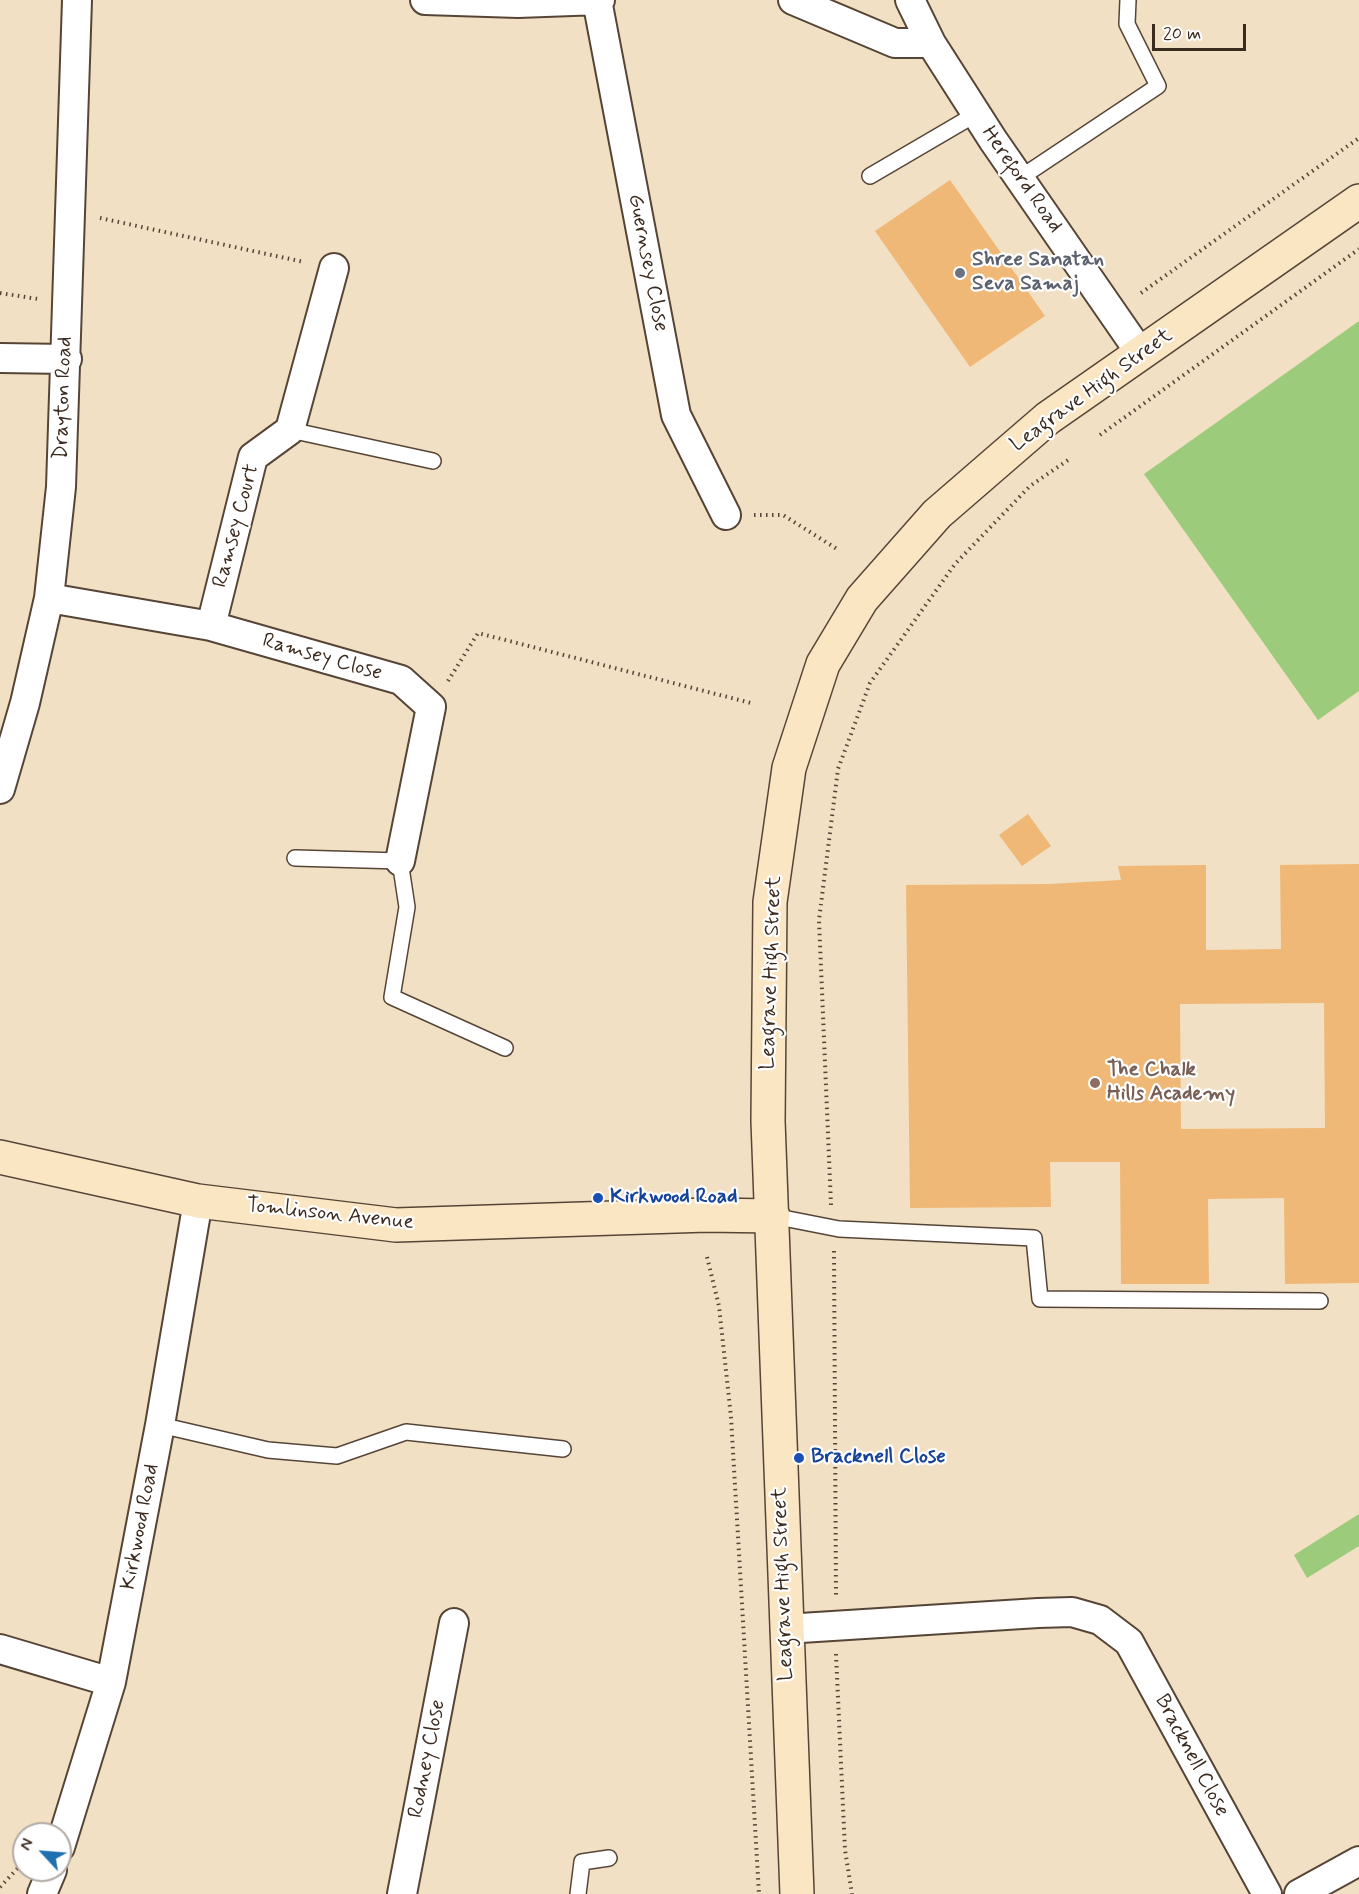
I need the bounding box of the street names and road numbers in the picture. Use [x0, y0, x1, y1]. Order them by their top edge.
street label: Hereford Road [975, 122, 1067, 238]
street label: Guernsey Close [621, 192, 673, 334]
street label: Leagrave High Street [1006, 324, 1178, 458]
street label: Drayton Road [49, 336, 79, 460]
street label: Ramsey Court [208, 461, 266, 591]
street label: Ramsey Close [259, 629, 385, 687]
street label: Leagrave High Street [756, 876, 788, 1070]
street label: Tomlinson Avenue [245, 1194, 415, 1236]
street label: Kirkwood Road [116, 1462, 166, 1592]
street label: Leagrave High Street [768, 1487, 800, 1681]
street label: Bracknell Close [1148, 1691, 1234, 1821]
street label: Rodney Close [404, 1698, 452, 1820]

